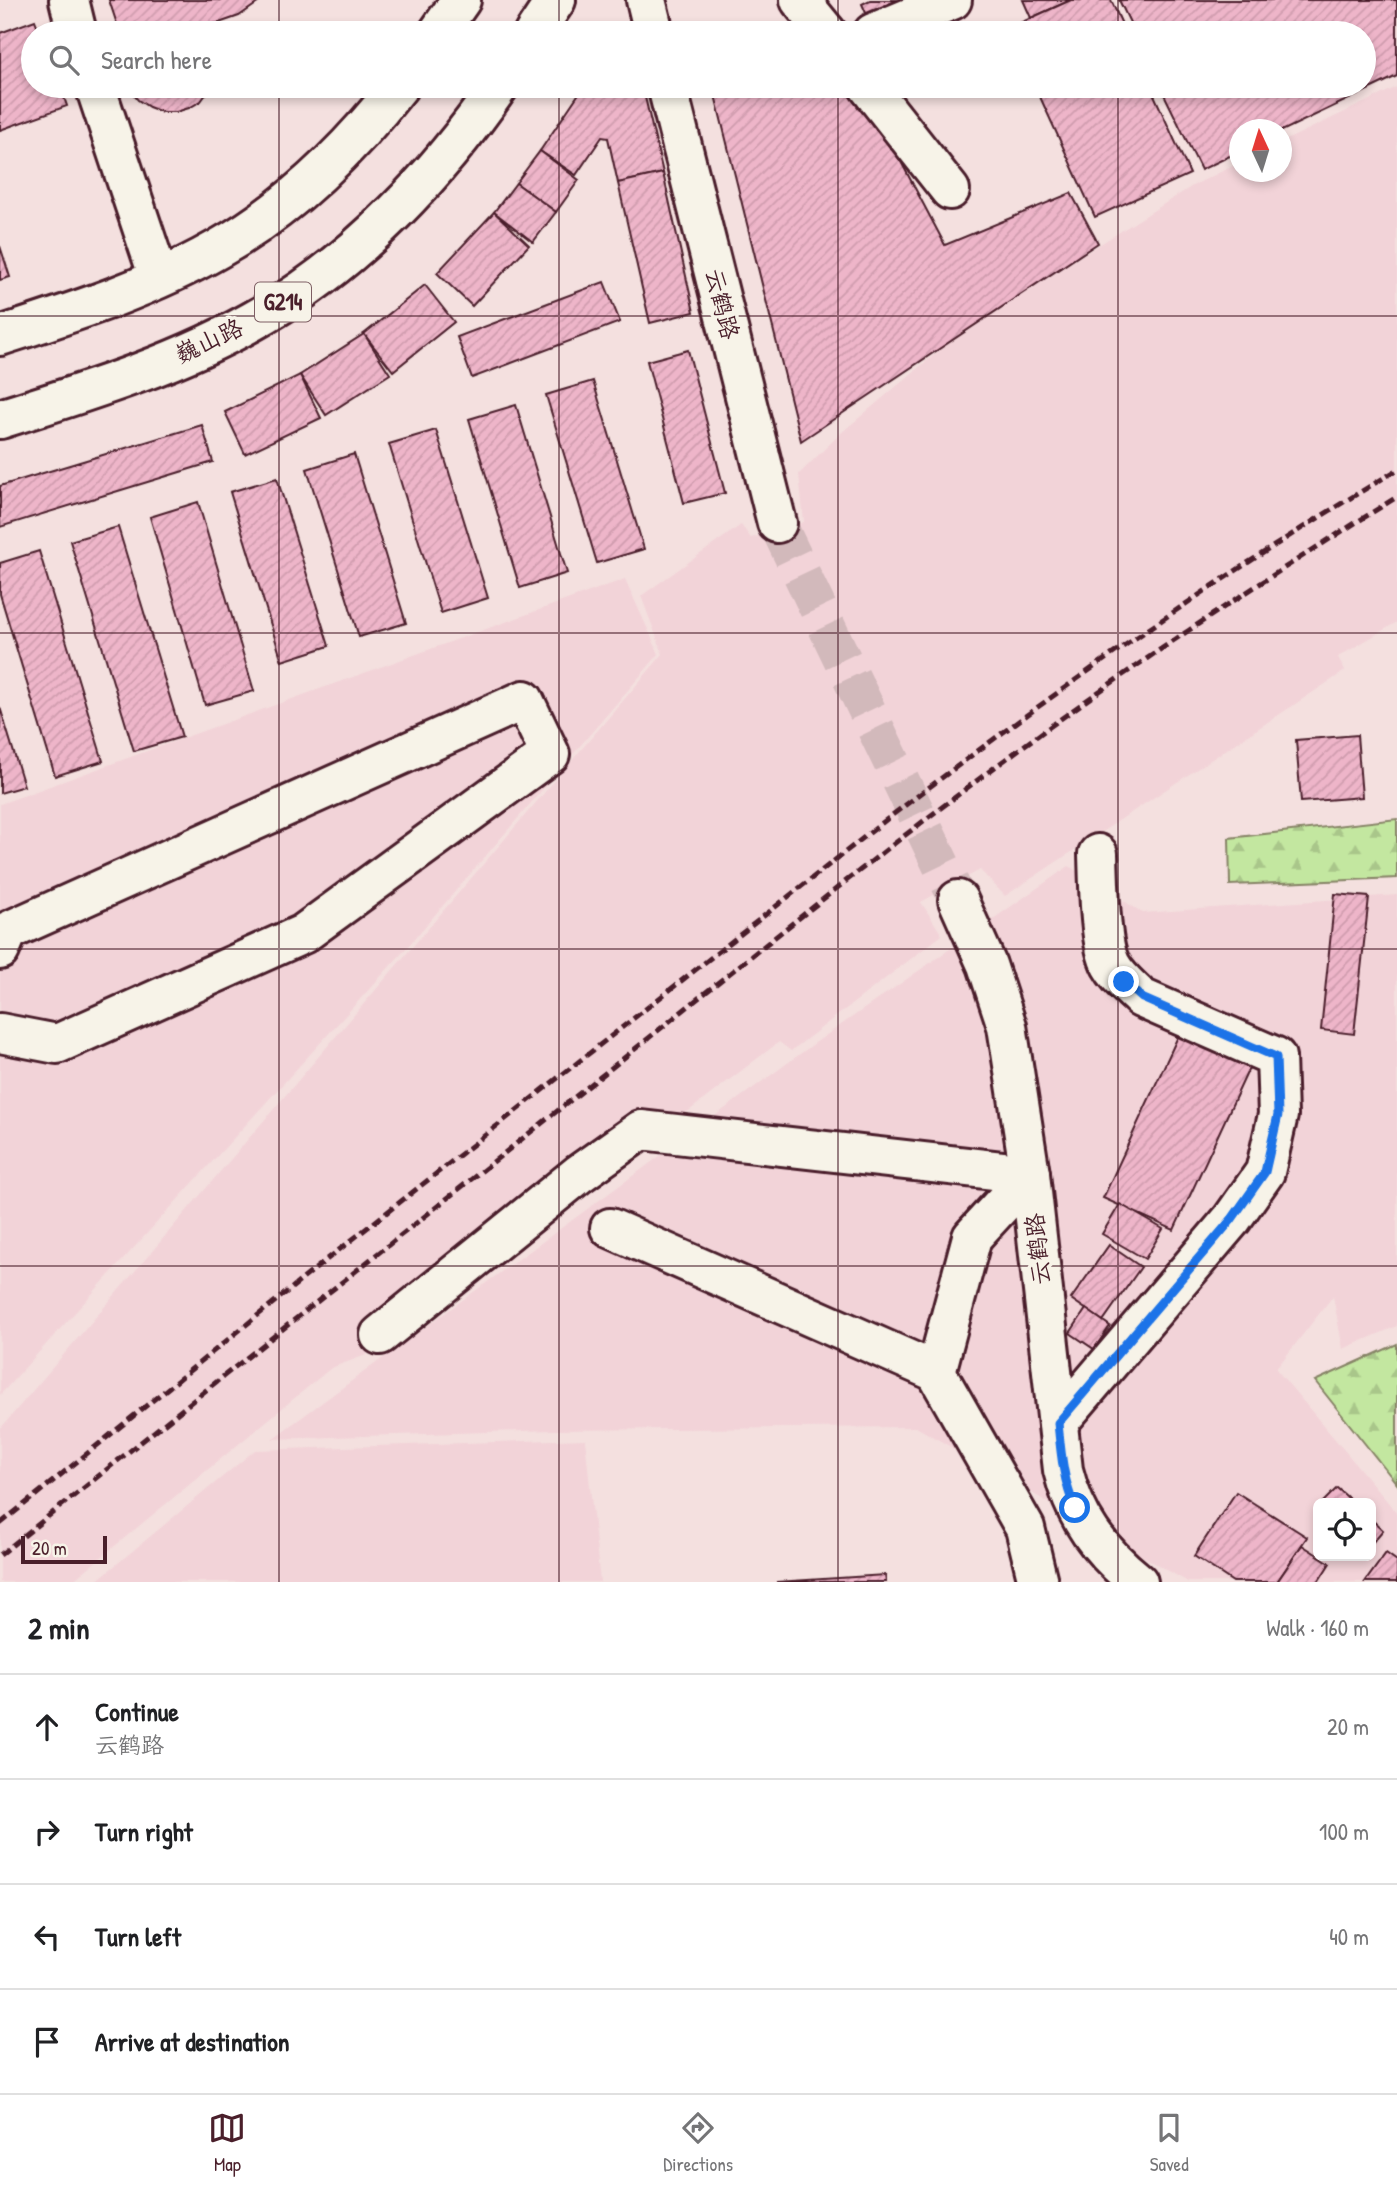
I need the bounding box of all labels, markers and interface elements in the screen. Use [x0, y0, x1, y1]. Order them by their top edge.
search box [21, 21, 1376, 98]
icon: search [45, 41, 83, 79]
text: Search here [101, 42, 212, 77]
north arrow [1229, 119, 1292, 182]
street label: 云鹤路 [699, 265, 747, 343]
road number: G214 [255, 282, 311, 322]
street label: 巍山路 [169, 310, 248, 370]
route end [1108, 966, 1139, 997]
street label: 云鹤路 [1017, 1212, 1057, 1287]
route start [1059, 1492, 1090, 1523]
map controls [1313, 1498, 1376, 1561]
button: locate [1313, 1498, 1376, 1561]
scale bar [21, 1533, 107, 1565]
text: 20 m [32, 1535, 67, 1561]
text: 2 min [28, 1608, 90, 1648]
text: Walk · 160 m [1266, 1612, 1369, 1643]
text: Continue [95, 1694, 179, 1729]
icon: ahead [28, 1708, 66, 1746]
text: 20 m [1327, 1711, 1369, 1742]
text: 云鹤路 [95, 1729, 164, 1760]
icon: right [28, 1813, 66, 1851]
text: Turn right [95, 1814, 193, 1849]
text: 100 m [1319, 1816, 1369, 1847]
icon: left [28, 1918, 66, 1956]
text: Turn left [95, 1919, 181, 1954]
text: 40 m [1329, 1921, 1369, 1952]
icon: arrive [28, 2023, 66, 2061]
text: Arrive at destination [95, 2024, 290, 2059]
tab: Map [208, 2109, 246, 2177]
tab: Directions [663, 2109, 733, 2177]
tab: Saved [1150, 2109, 1189, 2177]

